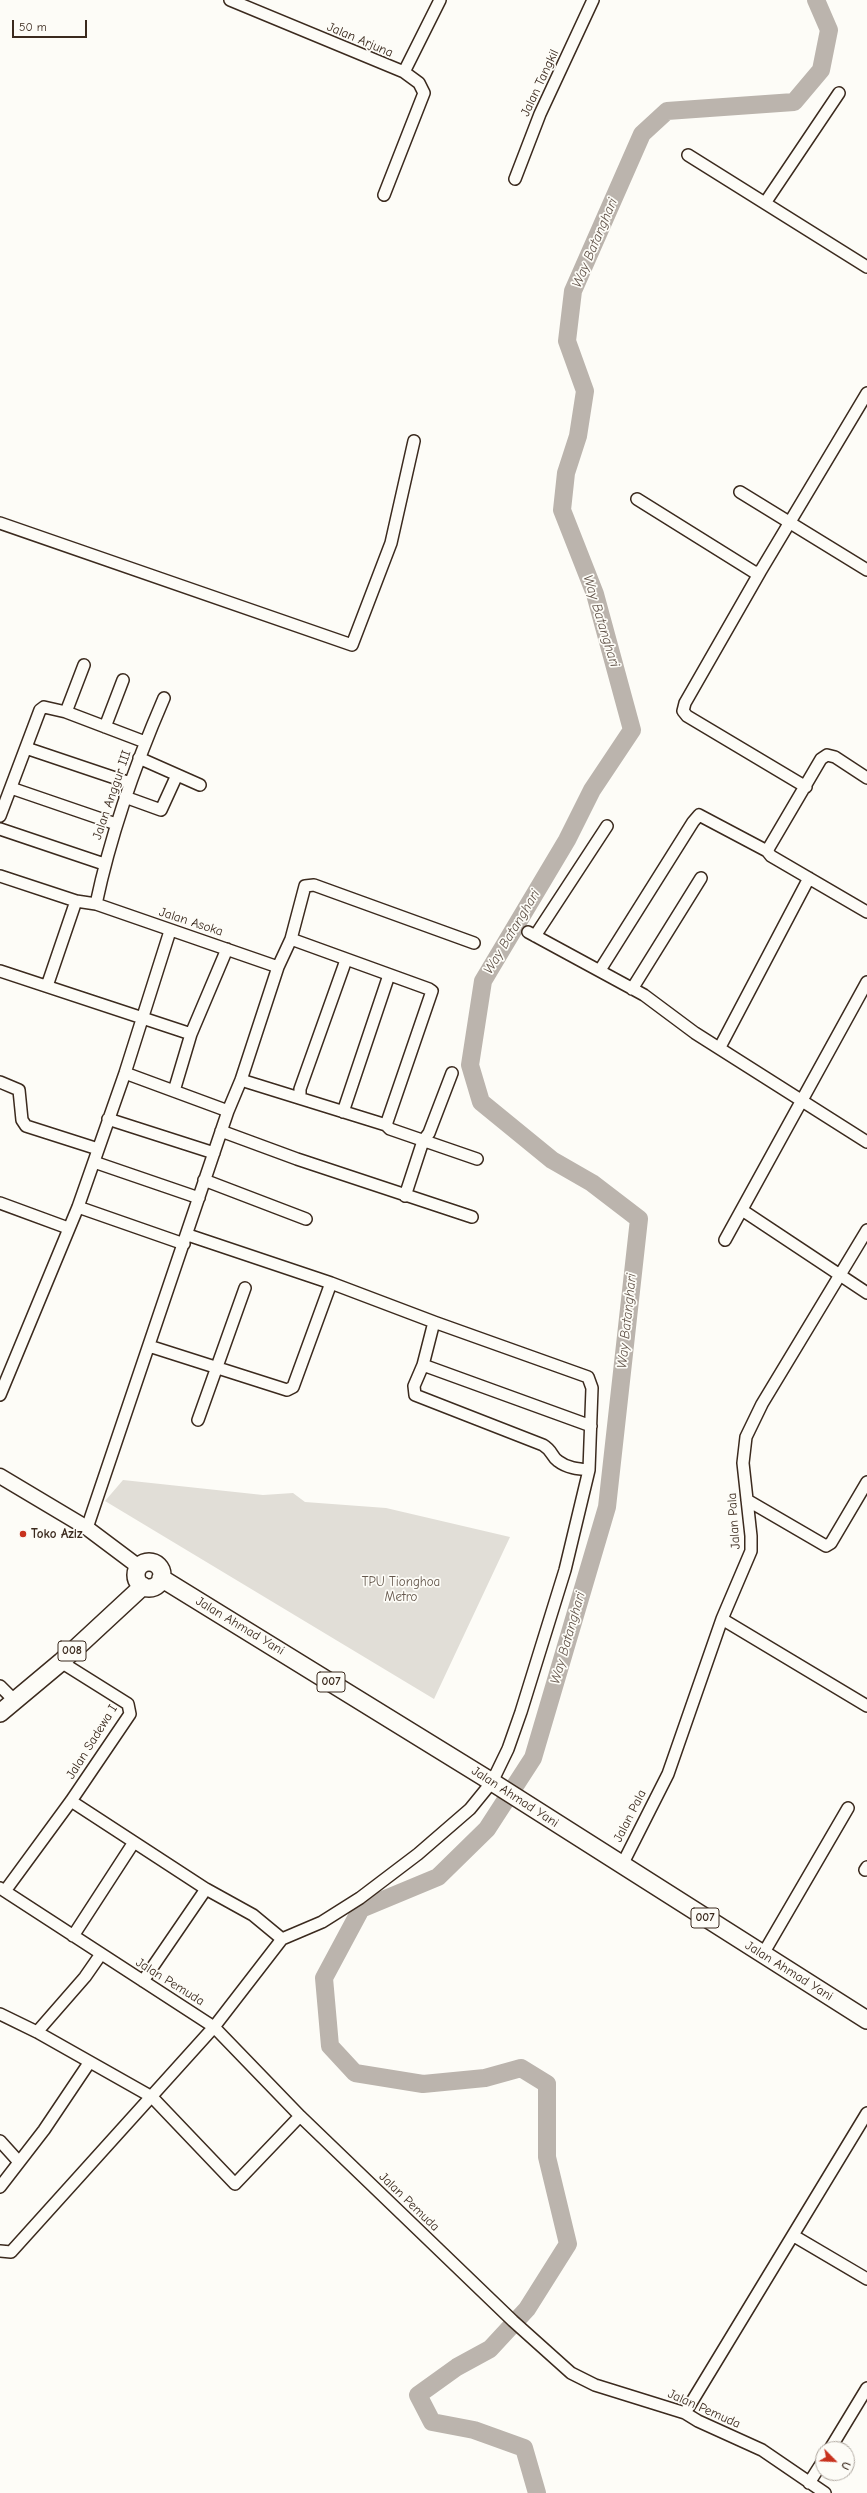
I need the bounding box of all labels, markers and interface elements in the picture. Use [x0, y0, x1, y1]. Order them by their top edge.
scale bar [14, 12, 89, 38]
street label: Jalan Arjuna [325, 19, 395, 61]
text: 50 m [19, 20, 47, 34]
street label: Jalan Tangkil [518, 47, 562, 119]
water label: Way Batanghari [569, 196, 621, 290]
water label: Way Batanghari [579, 573, 623, 669]
street label: Jalan Anggur III [89, 748, 135, 842]
water label: Way Batanghari [480, 887, 544, 977]
street label: Jalan Asoka [157, 904, 225, 940]
water label: Way Batanghari [614, 1273, 640, 1369]
street label: Jalan Pala [724, 1492, 744, 1550]
place label: Toko Aziz [31, 1526, 82, 1542]
marker: Toko Aziz [18, 1529, 28, 1539]
park label: TPU Tionghoa Metro [362, 1574, 440, 1605]
water label: Way Batanghari [547, 1590, 589, 1686]
street label: Jalan Ahmad Yani [193, 1593, 287, 1659]
road number: 008 [58, 1641, 86, 1661]
road number: 007 [317, 1672, 345, 1692]
street label: Jalan Sadewa I [63, 1702, 121, 1782]
street label: Jalan Ahmad Yani [469, 1763, 561, 1831]
street label: Jalan Pala [610, 1787, 650, 1845]
road number: 007 [691, 1908, 719, 1928]
street label: Jalan Ahmad Yani [742, 1938, 836, 2004]
street label: Jalan Pemuda [133, 1955, 207, 2009]
street label: Jalan Pemuda [376, 2169, 442, 2235]
street label: Jalan Pemuda [665, 2386, 743, 2432]
north arrow [815, 2441, 855, 2481]
text: U [838, 2460, 853, 2472]

